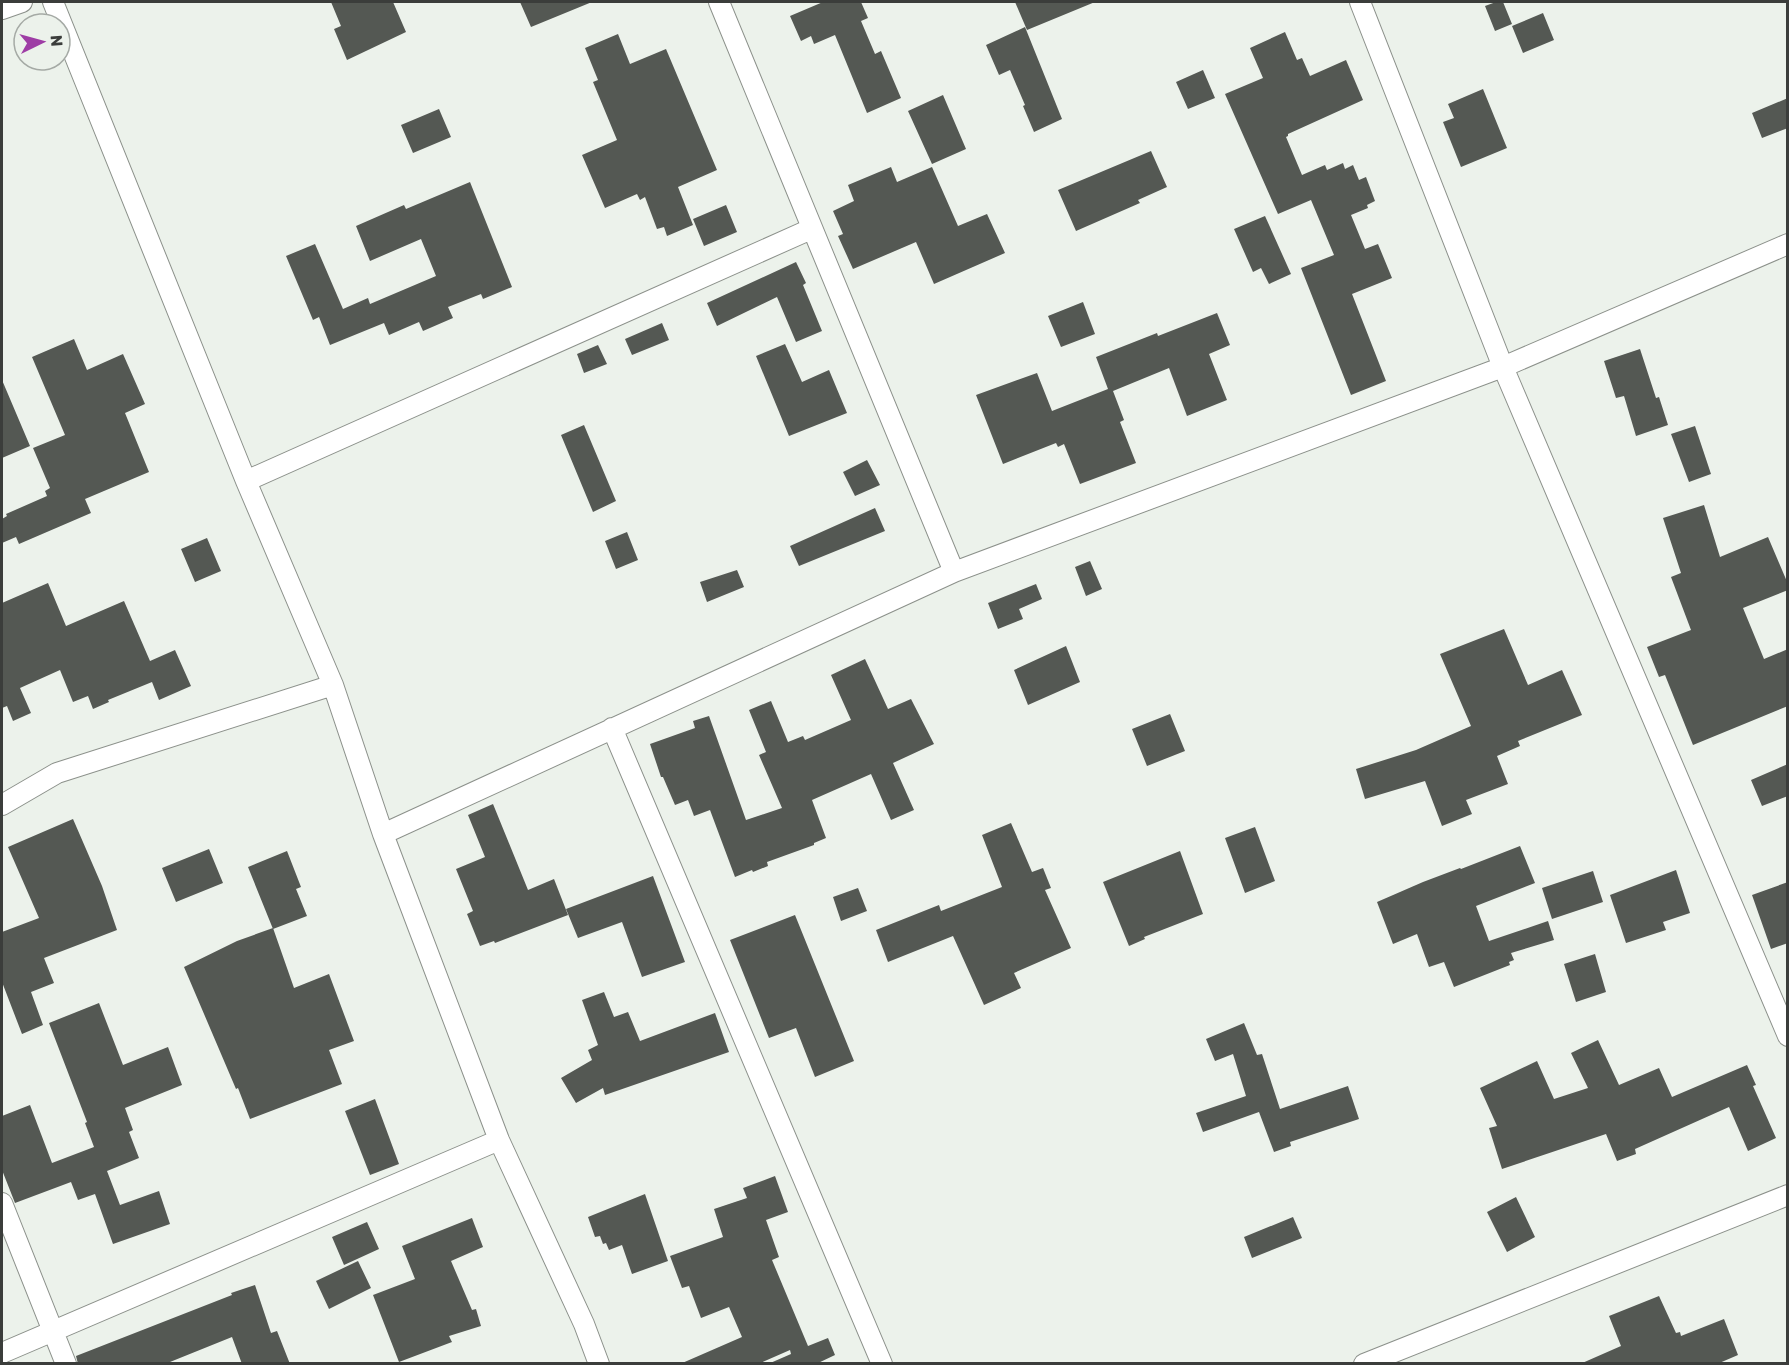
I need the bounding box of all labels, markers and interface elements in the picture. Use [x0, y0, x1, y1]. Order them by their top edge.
north arrow [12, 12, 72, 72]
text: N [46, 34, 66, 47]

